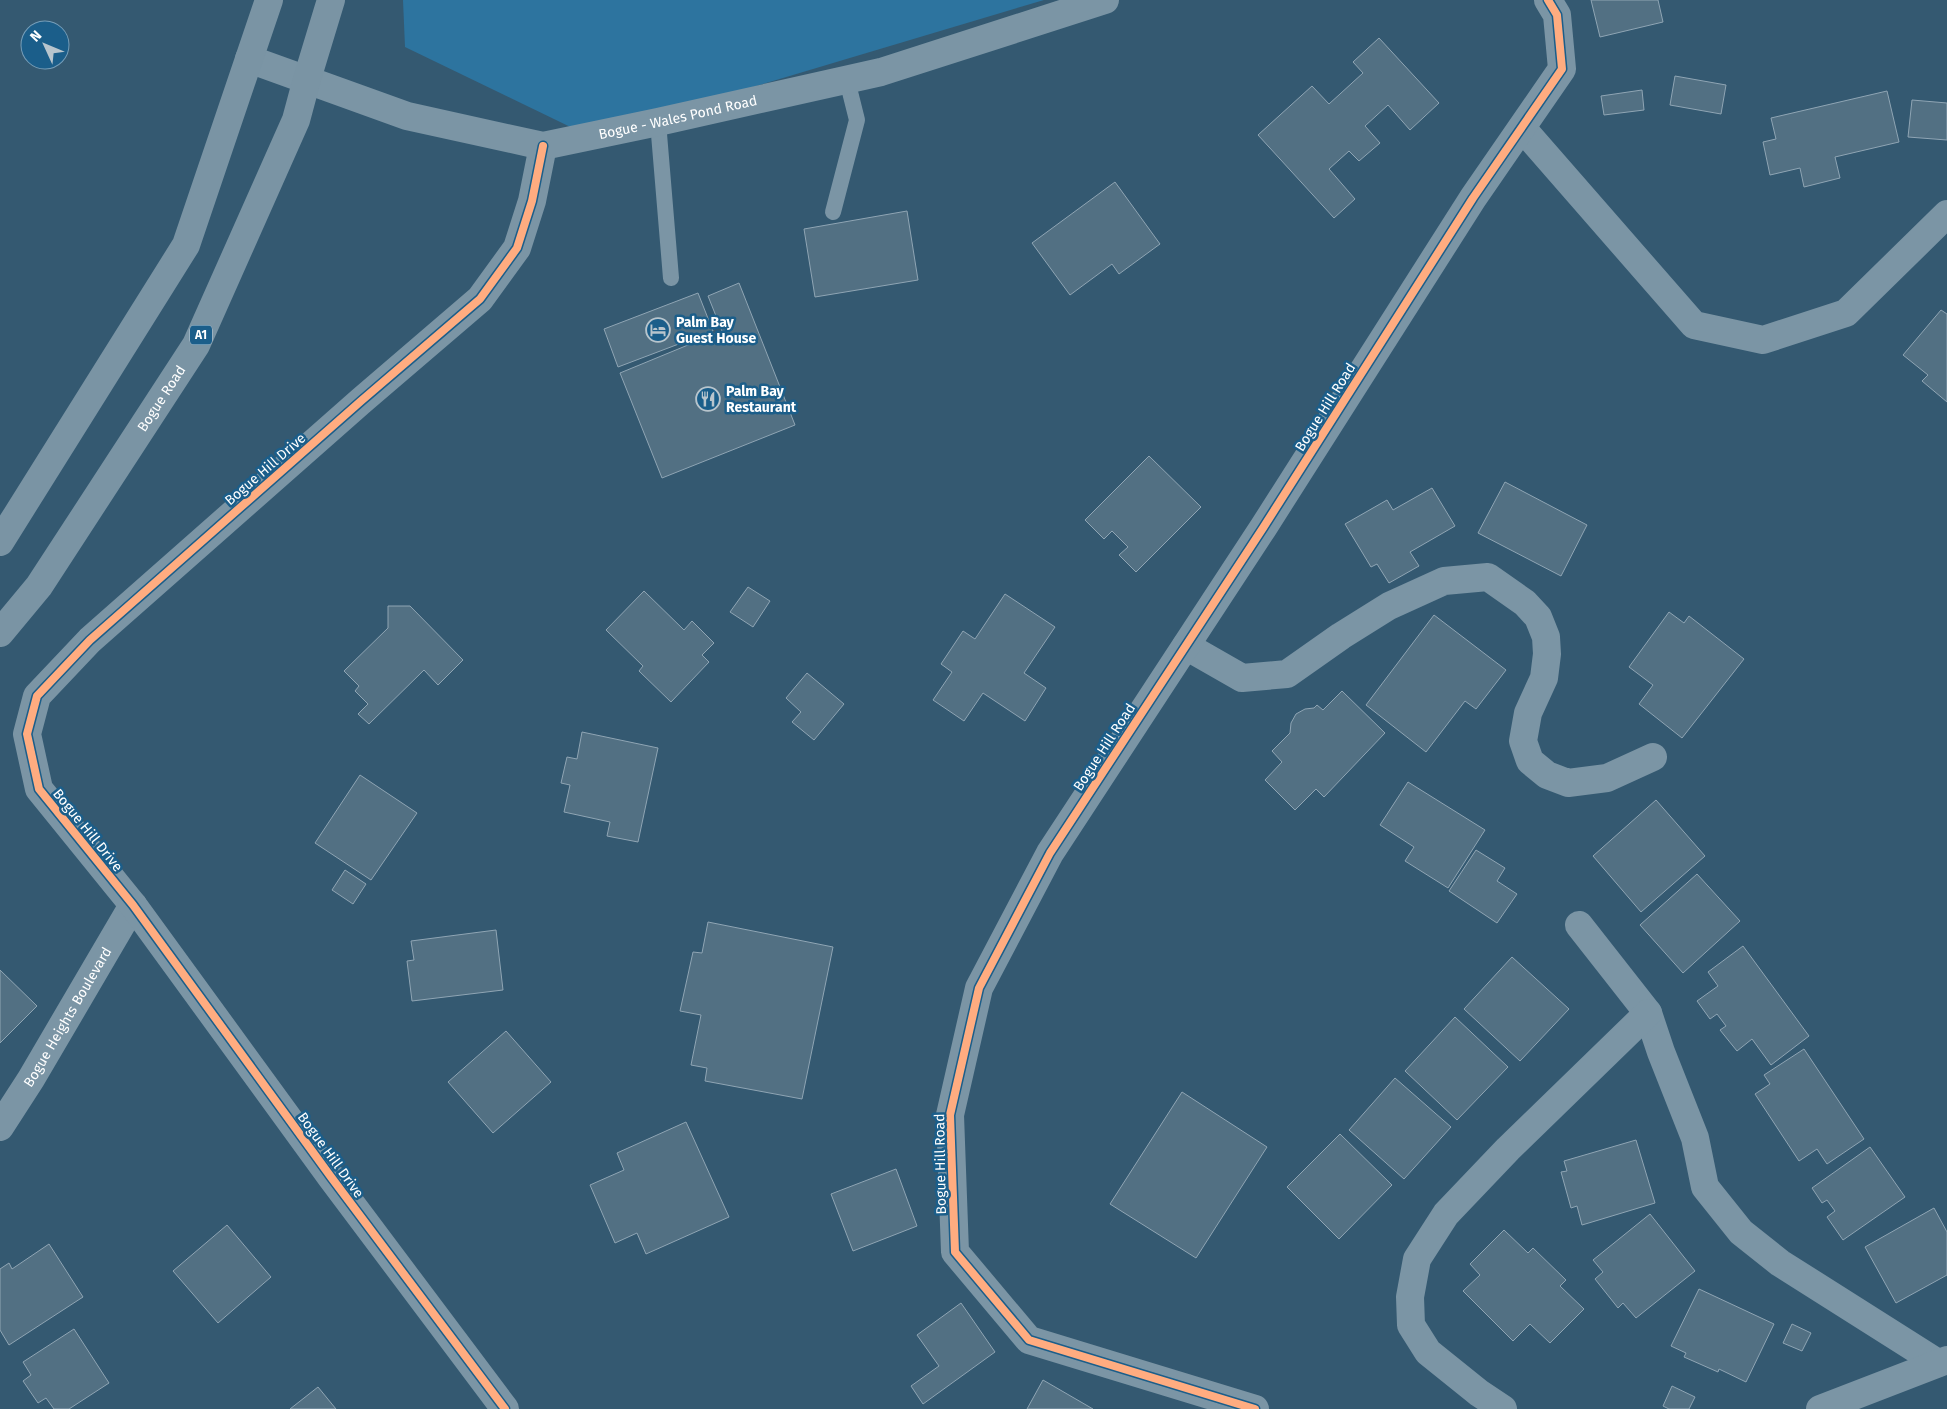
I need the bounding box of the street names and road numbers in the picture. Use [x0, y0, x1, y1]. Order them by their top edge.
street label: Bogue - Wales Pond Road [597, 92, 759, 143]
road number: A1 [190, 326, 212, 344]
street label: Bogue Hill Road [1291, 360, 1359, 455]
street label: Bogue Road [134, 362, 189, 435]
street label: Bogue Hill Drive [221, 430, 309, 509]
street label: Bogue Hill Road [1070, 700, 1139, 794]
street label: Bogue Hill Drive [49, 786, 126, 875]
street label: Bogue Heights Boulevard [20, 944, 115, 1090]
street label: Bogue Hill Drive [294, 1109, 367, 1201]
street label: Bogue Hill Road [931, 1113, 950, 1215]

